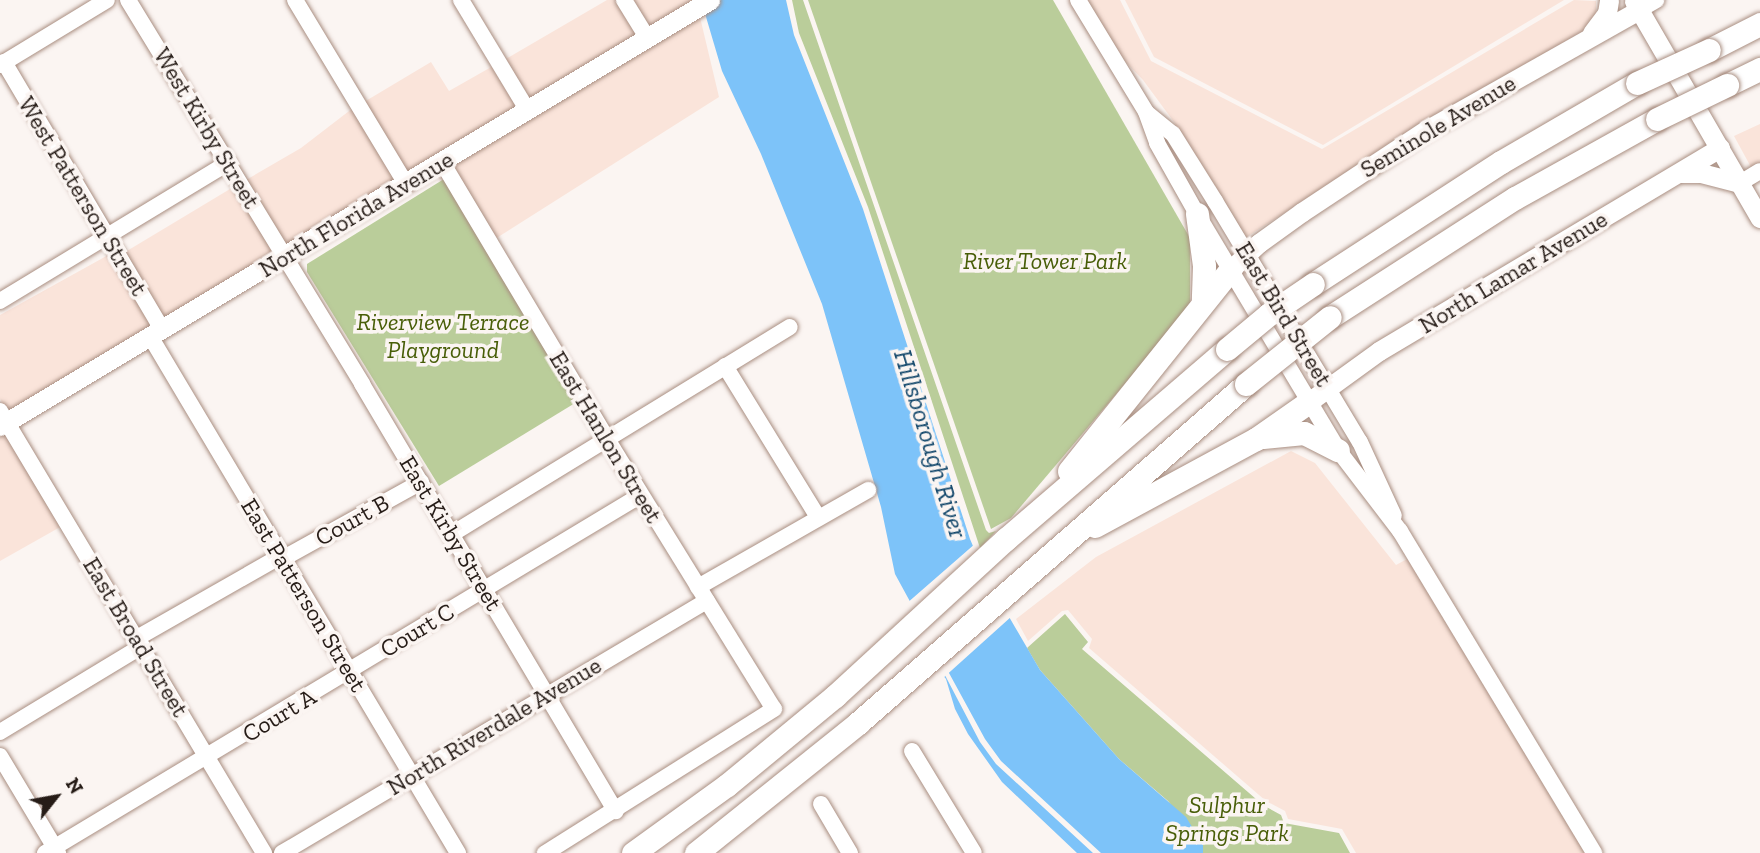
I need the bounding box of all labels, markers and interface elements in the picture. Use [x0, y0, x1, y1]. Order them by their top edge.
street label: West Kirby Street [148, 42, 266, 214]
street label: Seminole Avenue [1355, 68, 1521, 184]
street label: West Patterson Street [12, 91, 154, 301]
street label: North Florida Avenue [253, 144, 459, 284]
street label: North Lamar Avenue [1413, 204, 1613, 340]
street label: East Bird Street [1229, 236, 1339, 392]
park label: River Tower Park [962, 247, 1128, 275]
park label: Riverview Terrace Playground [356, 308, 530, 364]
street label: East Hanlon Street [543, 346, 669, 528]
water label: Hillsborough River [886, 346, 974, 542]
street label: East Kirby Street [393, 450, 509, 616]
street label: Court B [310, 488, 394, 552]
street label: East Patterson Street [235, 493, 373, 697]
street label: East Broad Street [77, 552, 195, 722]
street label: Court C [375, 597, 459, 663]
street label: North Riverdale Avenue [381, 650, 607, 802]
street label: Court A [237, 682, 321, 748]
north arrow [21, 762, 91, 832]
text: N [61, 774, 88, 798]
park label: Sulphur Springs Park [1165, 791, 1289, 847]

